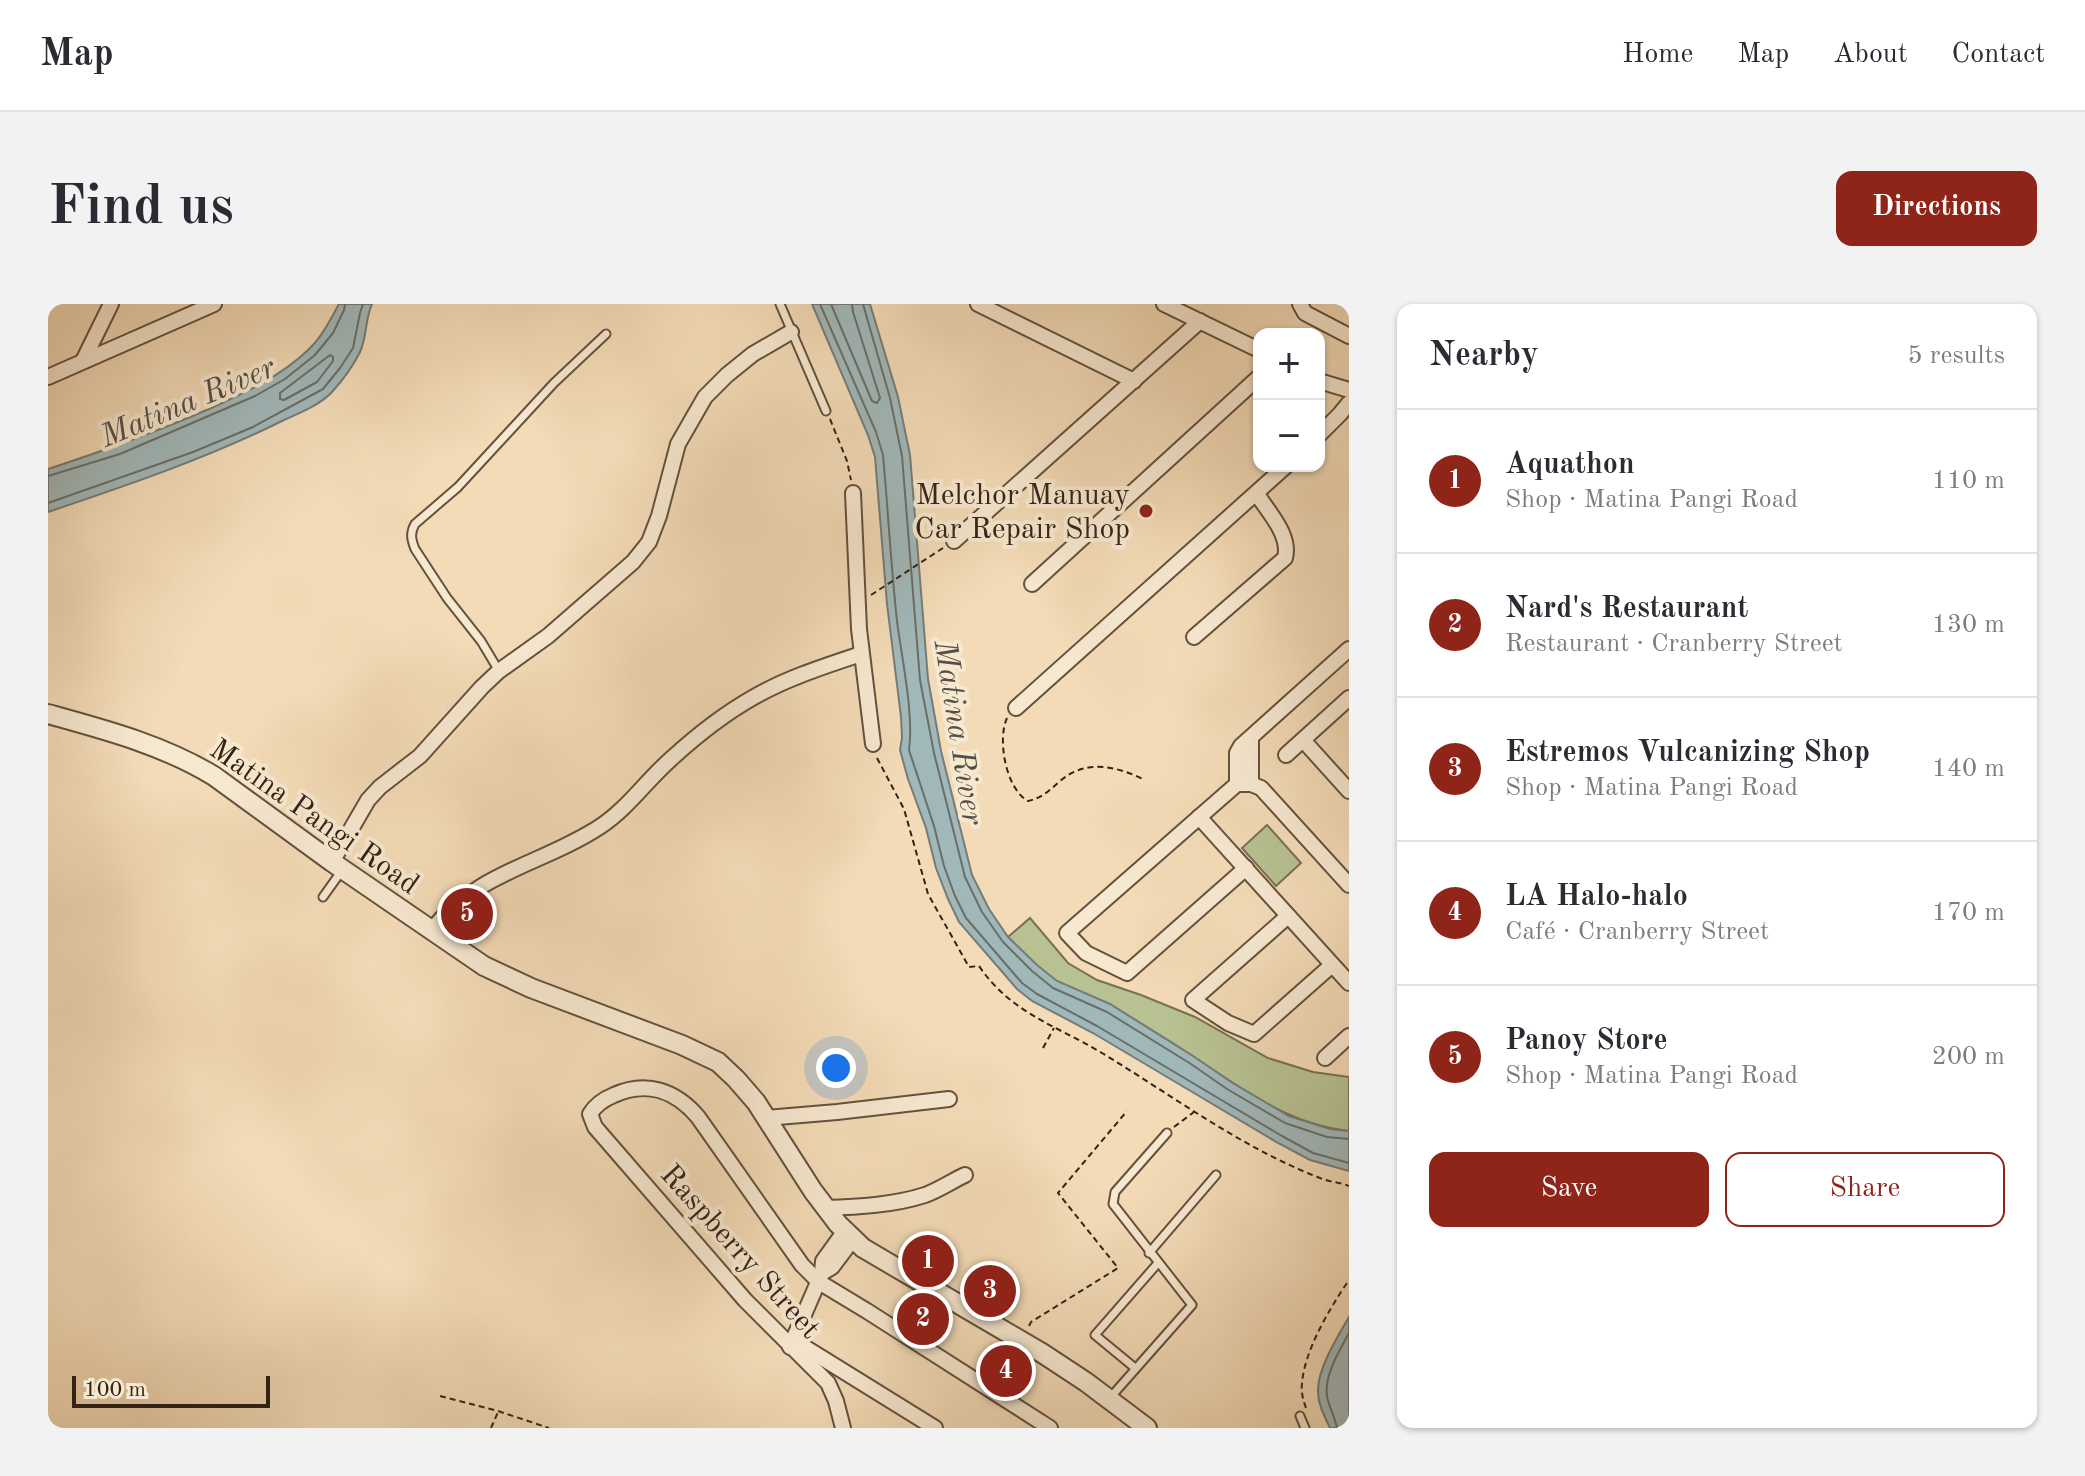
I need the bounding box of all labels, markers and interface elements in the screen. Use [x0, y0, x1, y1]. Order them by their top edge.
text: Map [40, 36, 114, 74]
text: Home [1622, 41, 1693, 69]
text: Map [1737, 41, 1789, 69]
text: About [1833, 41, 1908, 69]
text: Contact [1952, 41, 2045, 69]
button: Directions [1836, 171, 2037, 246]
text: Find us [48, 180, 234, 236]
map controls [1253, 328, 1325, 472]
button: + [1253, 328, 1325, 400]
text: Nearby [1429, 339, 1539, 373]
text: 5 results [1907, 343, 2005, 369]
water label: Matina River [95, 352, 282, 455]
button: − [1253, 400, 1325, 472]
text: Aquathon [1505, 450, 1635, 480]
text: 1 [1447, 468, 1463, 494]
text: 110 m [1932, 468, 2005, 494]
place label: Melchor Manuay Car Repair Shop [915, 481, 1130, 545]
text: Shop · Matina Pangi Road [1505, 487, 1798, 513]
marker: Melchor Manuay Car Repair Shop [1137, 502, 1155, 520]
text: Nard's Restaurant [1505, 594, 1748, 624]
text: 2 [1447, 612, 1463, 638]
text: 130 m [1932, 612, 2005, 638]
text: Restaurant · Cranberry Street [1505, 631, 1843, 657]
water label: Matina River [926, 637, 988, 828]
street label: Matina Pangi Road [204, 734, 424, 901]
text: Estremos Vulcanizing Shop [1505, 738, 1870, 768]
text: 3 [1447, 756, 1463, 782]
text: 140 m [1932, 756, 2005, 782]
text: Shop · Matina Pangi Road [1505, 775, 1798, 801]
text: LA Halo-halo [1505, 882, 1688, 912]
pin: 5 [441, 884, 493, 944]
text: 4 [1447, 900, 1463, 926]
text: 170 m [1932, 900, 2005, 926]
text: Café · Cranberry Street [1505, 919, 1769, 945]
text: Panoy Store [1505, 1026, 1668, 1056]
text: 5 [1447, 1044, 1463, 1070]
text: 200 m [1932, 1044, 2005, 1070]
your location [816, 1048, 856, 1088]
text: Shop · Matina Pangi Road [1505, 1063, 1798, 1089]
button: Save [1429, 1152, 1709, 1227]
button: Share [1725, 1152, 2005, 1227]
street label: Raspberry Street [654, 1160, 825, 1345]
pin: 1 [902, 1231, 954, 1291]
pin: 3 [964, 1261, 1016, 1321]
pin: 2 [897, 1289, 949, 1349]
pin: 4 [980, 1341, 1032, 1401]
scale bar [72, 1372, 270, 1408]
text: 100 m [84, 1379, 146, 1401]

